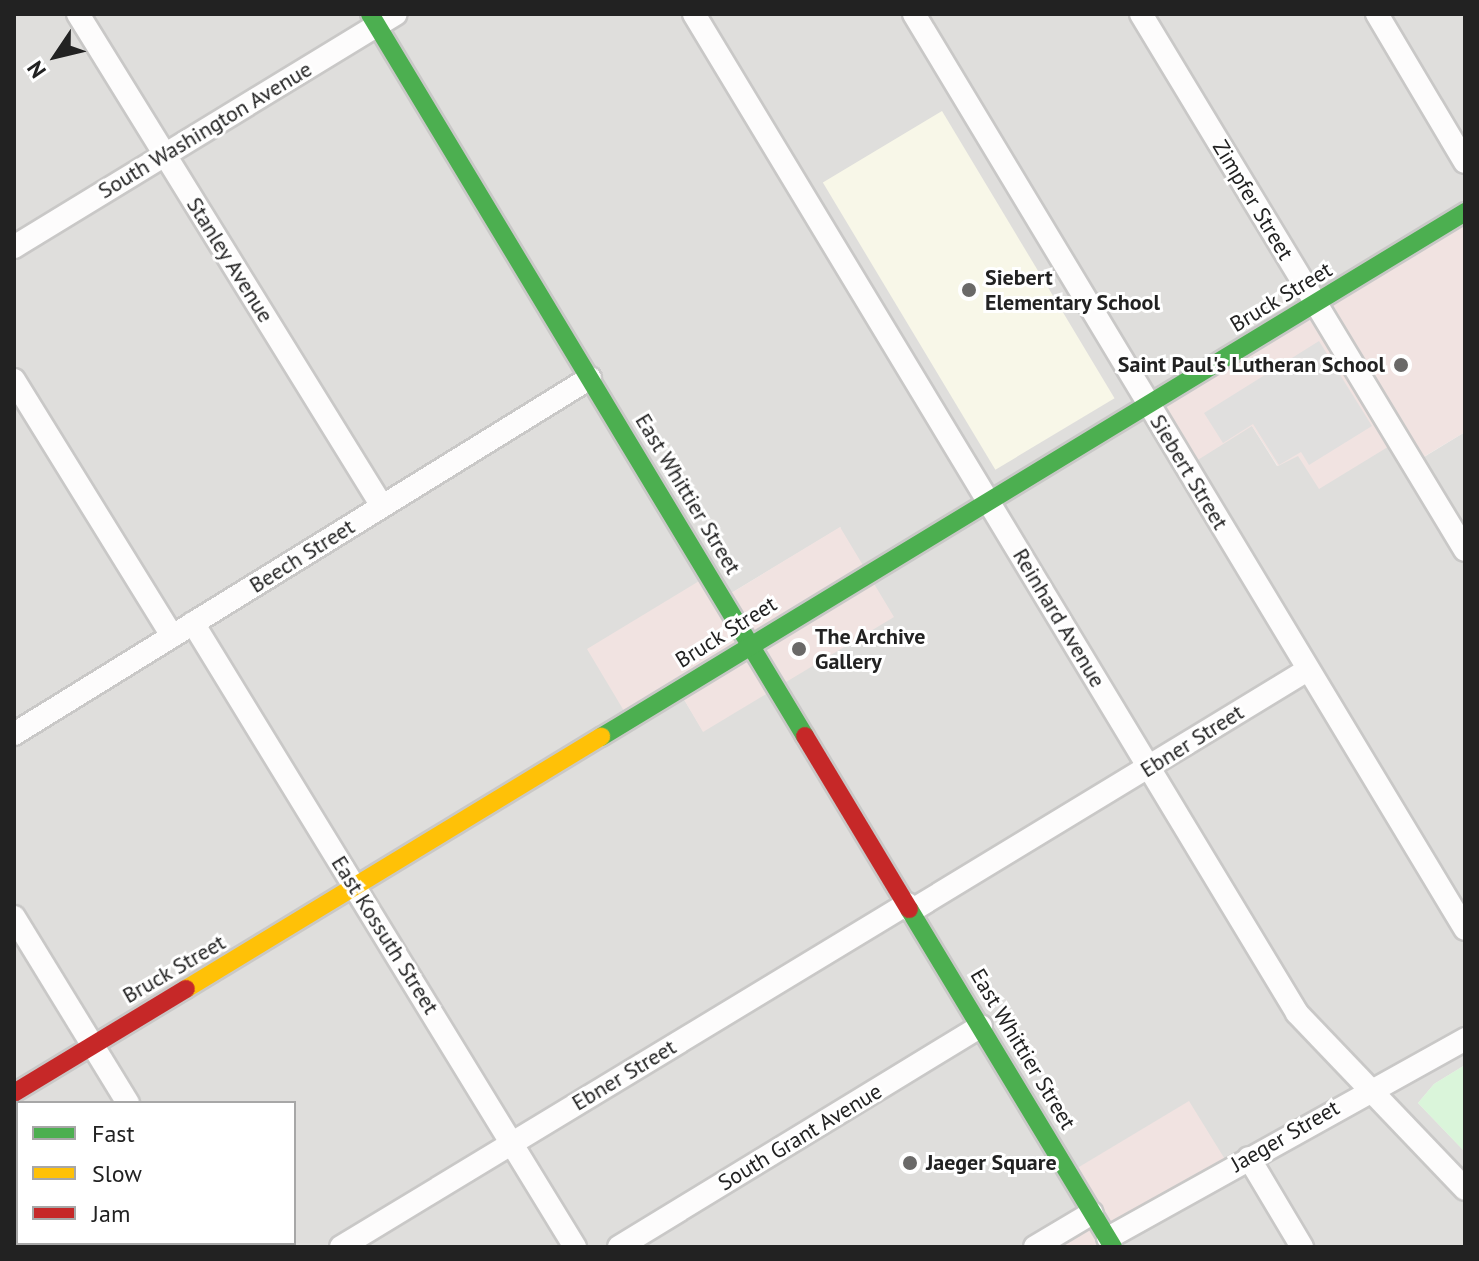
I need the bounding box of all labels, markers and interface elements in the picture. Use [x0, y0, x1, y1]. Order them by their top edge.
north arrow [16, 16, 96, 96]
street label: South Washington Avenue [93, 55, 317, 205]
text: N [21, 56, 52, 84]
street label: Zimpfer Street [1207, 135, 1299, 265]
street label: Stanley Avenue [181, 192, 279, 328]
street label: Bruck Street [1225, 256, 1337, 338]
place label: Siebert Elementary School [985, 264, 1161, 316]
marker: Siebert Elementary School [960, 281, 978, 299]
place label: Saint Paul's Lutheran School [1118, 352, 1385, 378]
marker: Saint Paul's Lutheran School [1392, 356, 1410, 374]
street label: East Whittier Street [630, 409, 746, 579]
street label: Siebert Street [1144, 410, 1234, 534]
street label: Beech Street [245, 513, 359, 599]
street label: Reinhard Avenue [1007, 543, 1111, 693]
street label: Bruck Street [670, 590, 782, 674]
place label: The Archive Gallery [815, 623, 926, 674]
marker: The Archive Gallery [790, 640, 808, 658]
street label: Ebner Street [1136, 699, 1248, 783]
street label: East Kossuth Street [326, 851, 444, 1019]
street label: Bruck Street [118, 929, 230, 1009]
street label: East Whittier Street [965, 964, 1081, 1134]
street label: Ebner Street [567, 1034, 681, 1116]
street label: South Grant Avenue [713, 1078, 887, 1196]
street label: Jaeger Street [1226, 1094, 1344, 1178]
legend [16, 1101, 296, 1245]
text: Fast [92, 1118, 135, 1149]
place label: Jaeger Square [926, 1150, 1057, 1176]
marker: Jaeger Square [901, 1154, 919, 1172]
text: Slow [92, 1158, 142, 1189]
text: Jam [92, 1198, 130, 1229]

